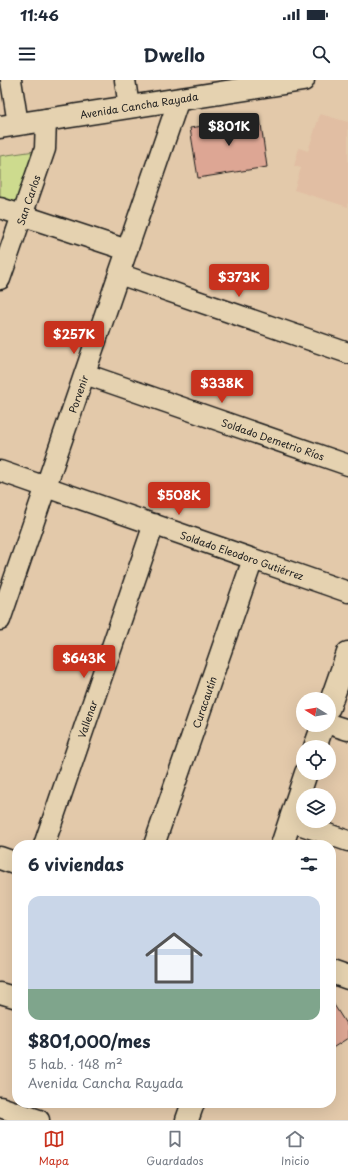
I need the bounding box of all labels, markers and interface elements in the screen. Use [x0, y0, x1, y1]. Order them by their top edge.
text: 11:46 [20, 3, 59, 26]
text: Dwello [143, 41, 205, 68]
icon: menu [16, 43, 38, 65]
icon: search [310, 43, 332, 65]
street label: Avenida Cancha Rayada [79, 88, 200, 123]
pin: $801K [201, 113, 257, 147]
text: $801K [208, 116, 250, 135]
street label: San Carlos [12, 172, 44, 227]
pin: $373K [211, 264, 267, 298]
text: $373K [218, 267, 260, 286]
pin: $257K [46, 321, 102, 355]
text: $257K [53, 324, 95, 343]
pin: $338K [194, 370, 250, 404]
street label: Porvenir [64, 372, 92, 415]
text: $338K [200, 373, 244, 392]
street label: Soldado Demetrio Ríos [220, 414, 327, 464]
pin: $508K [151, 482, 207, 516]
text: $508K [157, 485, 201, 504]
street label: Soldado Eleodoro Gutiérrez [178, 527, 306, 583]
pin: $643K [56, 645, 112, 679]
text: $643K [62, 648, 106, 667]
street label: Curacautín [188, 674, 220, 730]
north arrow [296, 692, 336, 732]
map controls [296, 692, 336, 828]
street label: Vallenar [74, 698, 101, 740]
button: locate [296, 740, 336, 780]
button: layers [296, 788, 336, 828]
text: 6 viviendas [28, 851, 124, 877]
icon: filters [298, 853, 320, 875]
icon: home [138, 922, 210, 994]
text: $801,000/mes [28, 1028, 151, 1054]
text: 5 hab. · 148 m² [28, 1054, 123, 1073]
text: Avenida Cancha Rayada [28, 1073, 183, 1092]
tab: Mapa [39, 1128, 69, 1169]
tab: Guardados [146, 1128, 204, 1169]
tab: Inicio [281, 1128, 309, 1169]

